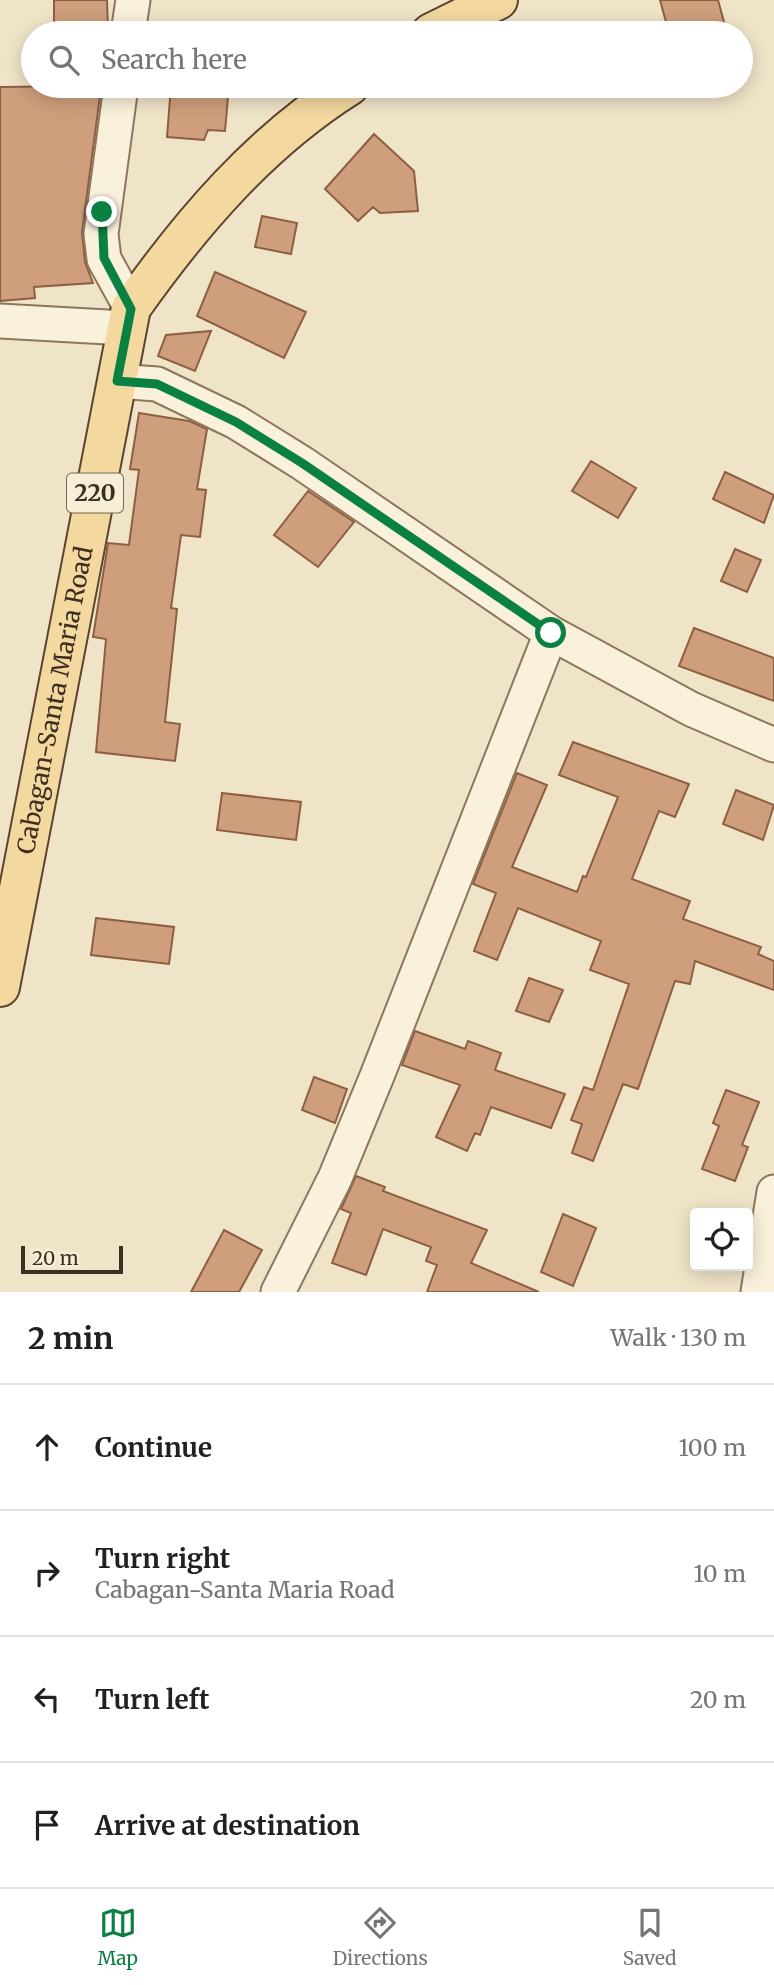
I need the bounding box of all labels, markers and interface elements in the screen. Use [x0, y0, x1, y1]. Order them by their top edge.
search box [21, 21, 753, 98]
icon: search [45, 41, 83, 79]
text: Search here [101, 43, 247, 76]
route end [86, 196, 117, 227]
road number: 220 [67, 474, 123, 512]
street label: Cabagan-Santa Maria Road [10, 544, 100, 857]
route start [535, 617, 566, 648]
map controls [690, 1208, 753, 1271]
button: locate [690, 1208, 753, 1271]
scale bar [21, 1243, 122, 1275]
text: 20 m [32, 1246, 79, 1270]
text: 2 min [28, 1319, 113, 1357]
text: Walk · 130 m [611, 1323, 746, 1352]
icon: ahead [28, 1428, 66, 1466]
text: Continue [95, 1431, 212, 1464]
text: 100 m [678, 1433, 746, 1462]
text: Turn right [95, 1542, 230, 1575]
icon: right [28, 1554, 66, 1592]
text: 10 m [693, 1559, 746, 1588]
text: Cabagan-Santa Maria Road [95, 1575, 395, 1604]
icon: left [28, 1680, 66, 1718]
text: Turn left [95, 1683, 209, 1716]
text: 20 m [690, 1685, 746, 1714]
icon: arrive [28, 1806, 66, 1844]
text: Arrive at destination [95, 1809, 360, 1842]
tab: Map [97, 1904, 138, 1970]
tab: Directions [333, 1904, 428, 1970]
tab: Saved [623, 1904, 677, 1970]

